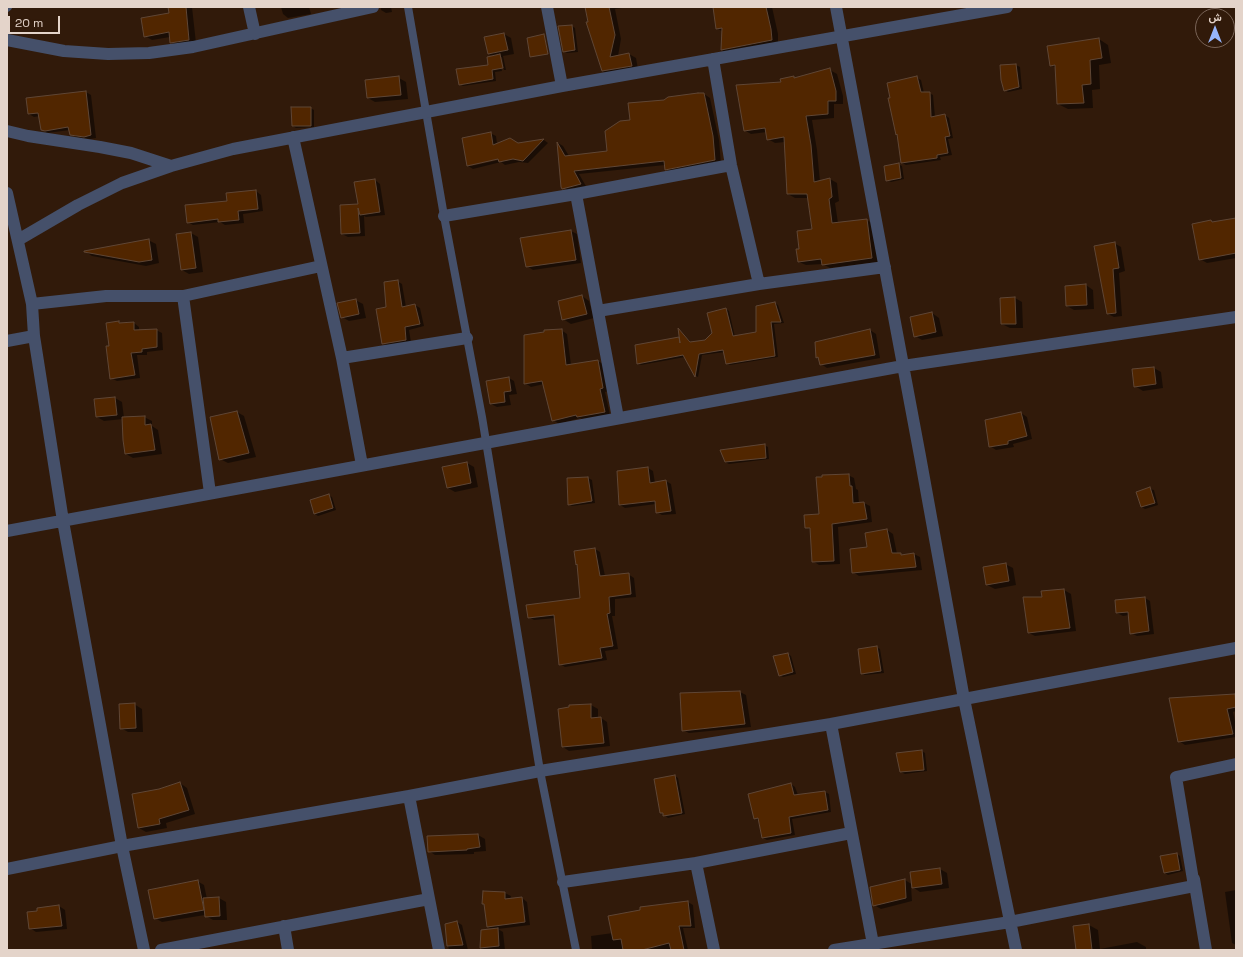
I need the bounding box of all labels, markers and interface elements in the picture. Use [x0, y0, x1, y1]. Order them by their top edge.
scale bar [10, 8, 62, 34]
north arrow [1195, 8, 1235, 48]
text: ش [1208, 10, 1222, 24]
text: 20 m [15, 15, 43, 31]

